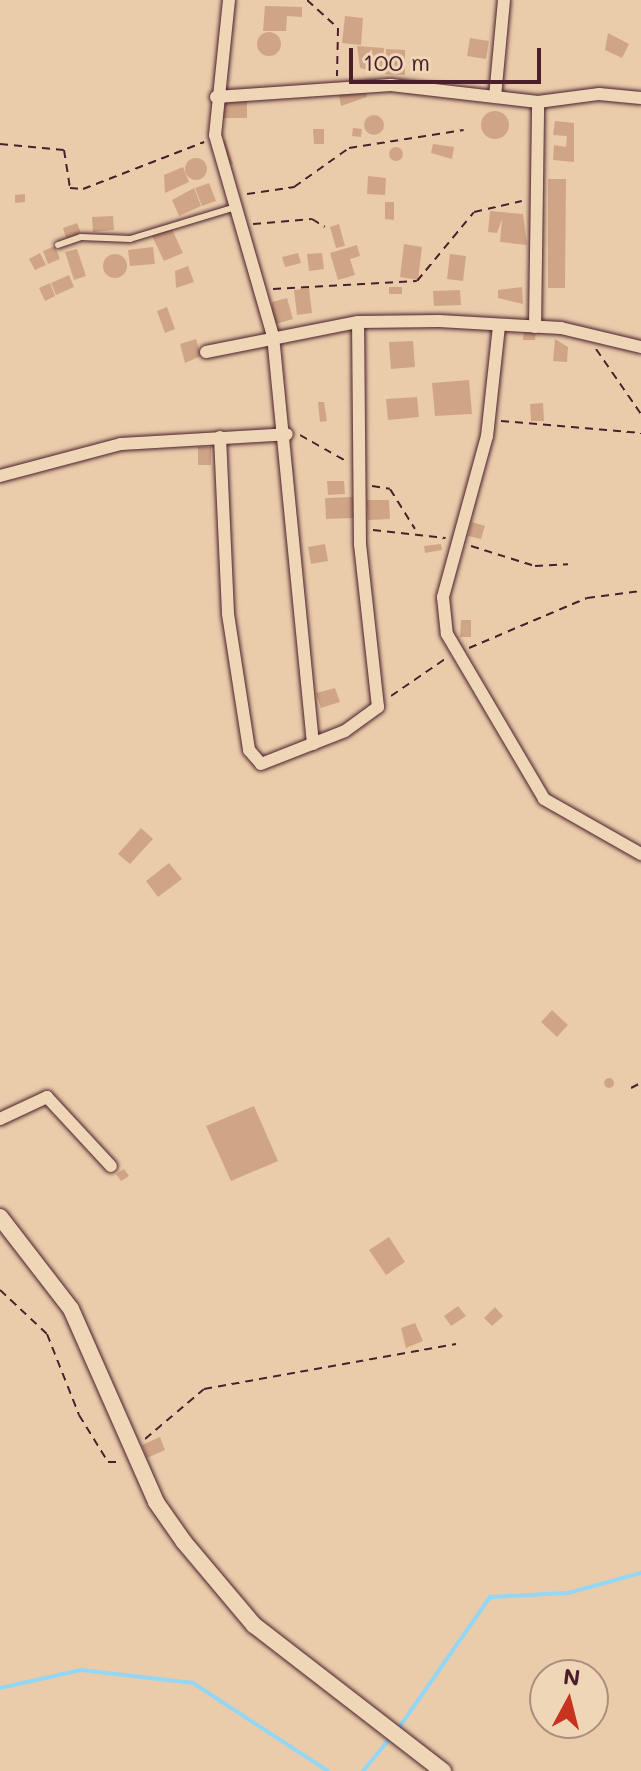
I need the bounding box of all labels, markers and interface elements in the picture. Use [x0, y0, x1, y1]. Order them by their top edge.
scale bar [353, 32, 545, 82]
text: 100 m [363, 46, 430, 77]
north arrow [529, 1659, 609, 1739]
text: N [562, 1661, 582, 1692]

